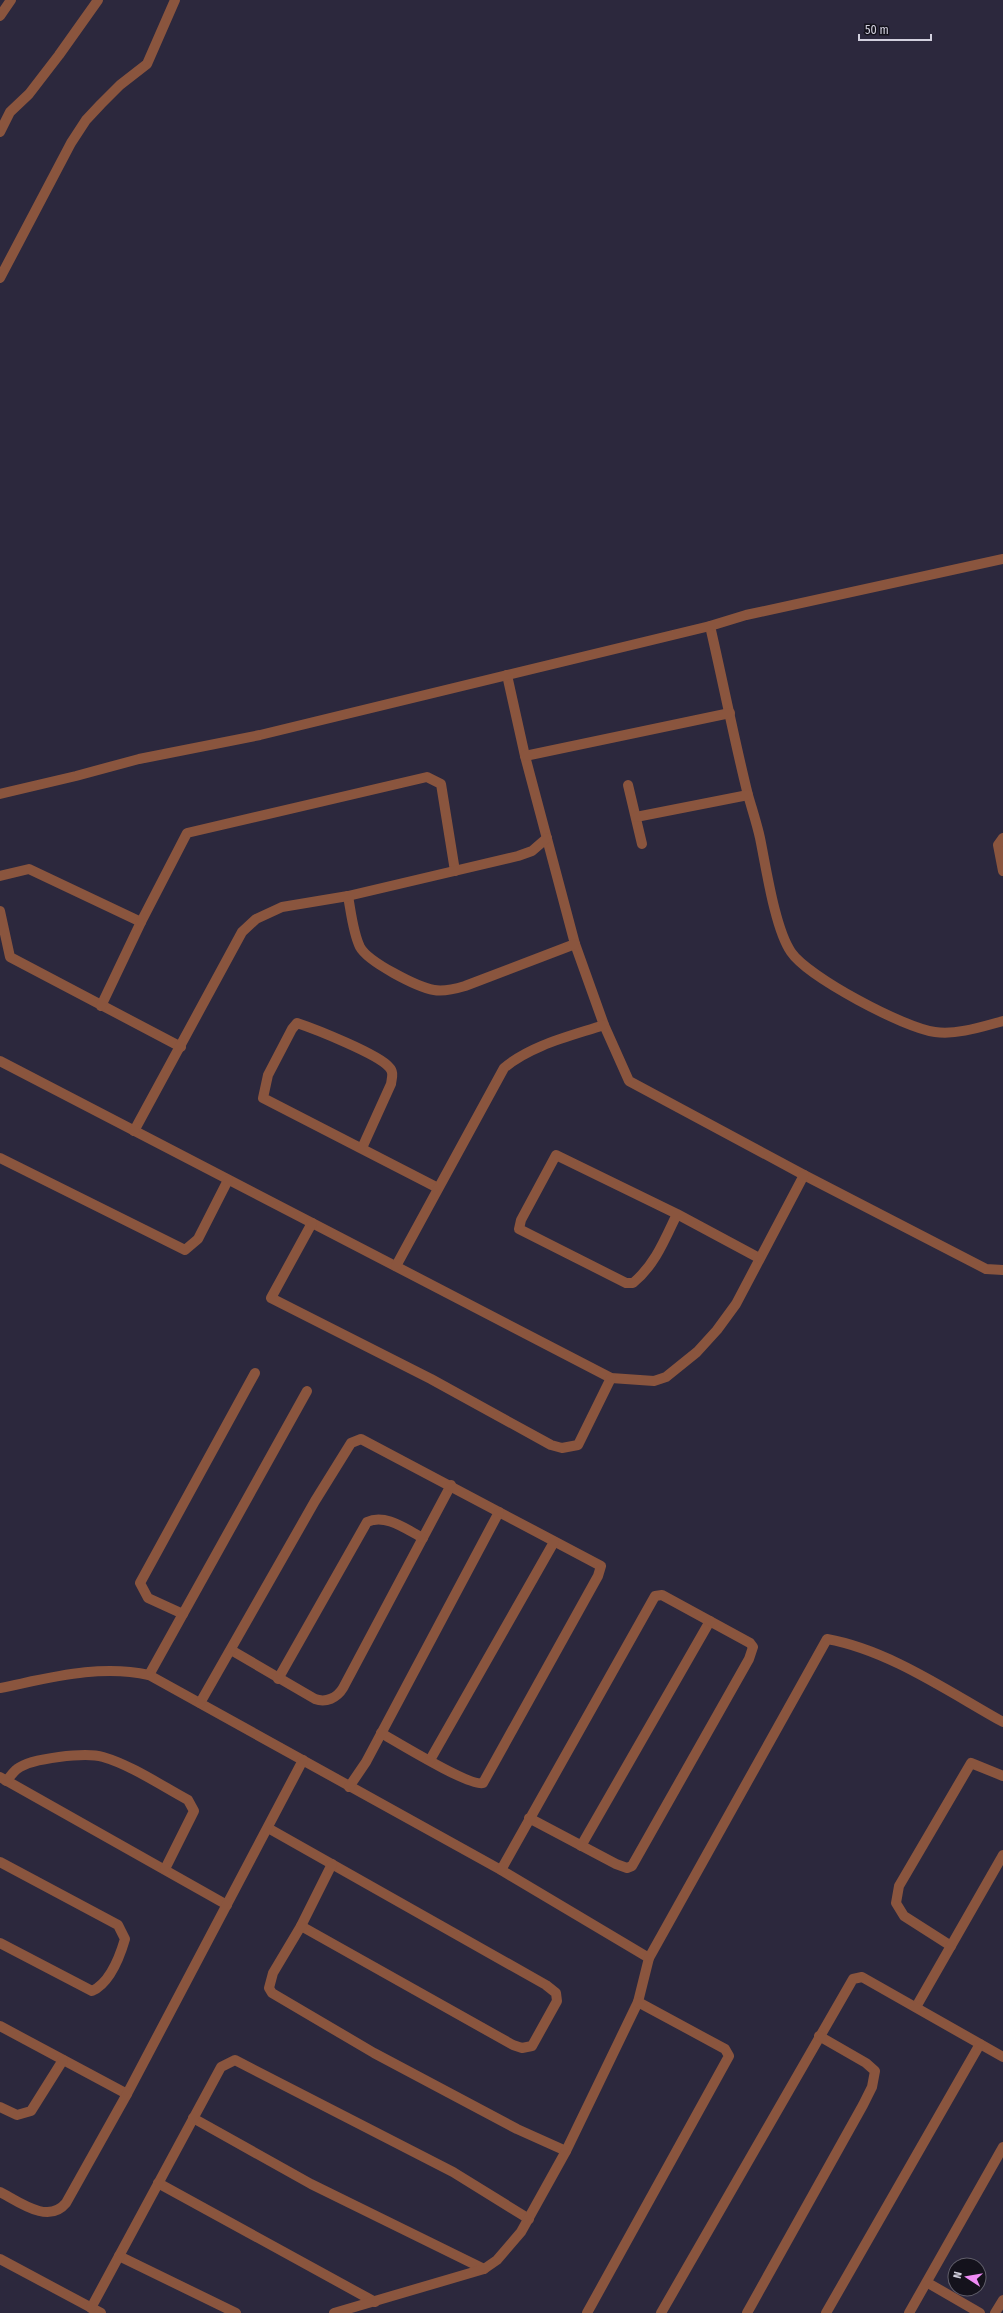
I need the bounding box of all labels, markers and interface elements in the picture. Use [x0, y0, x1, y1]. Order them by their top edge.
scale bar [859, 16, 931, 42]
text: 50 m [865, 23, 889, 37]
north arrow [947, 2257, 987, 2297]
text: N [951, 2270, 965, 2280]

